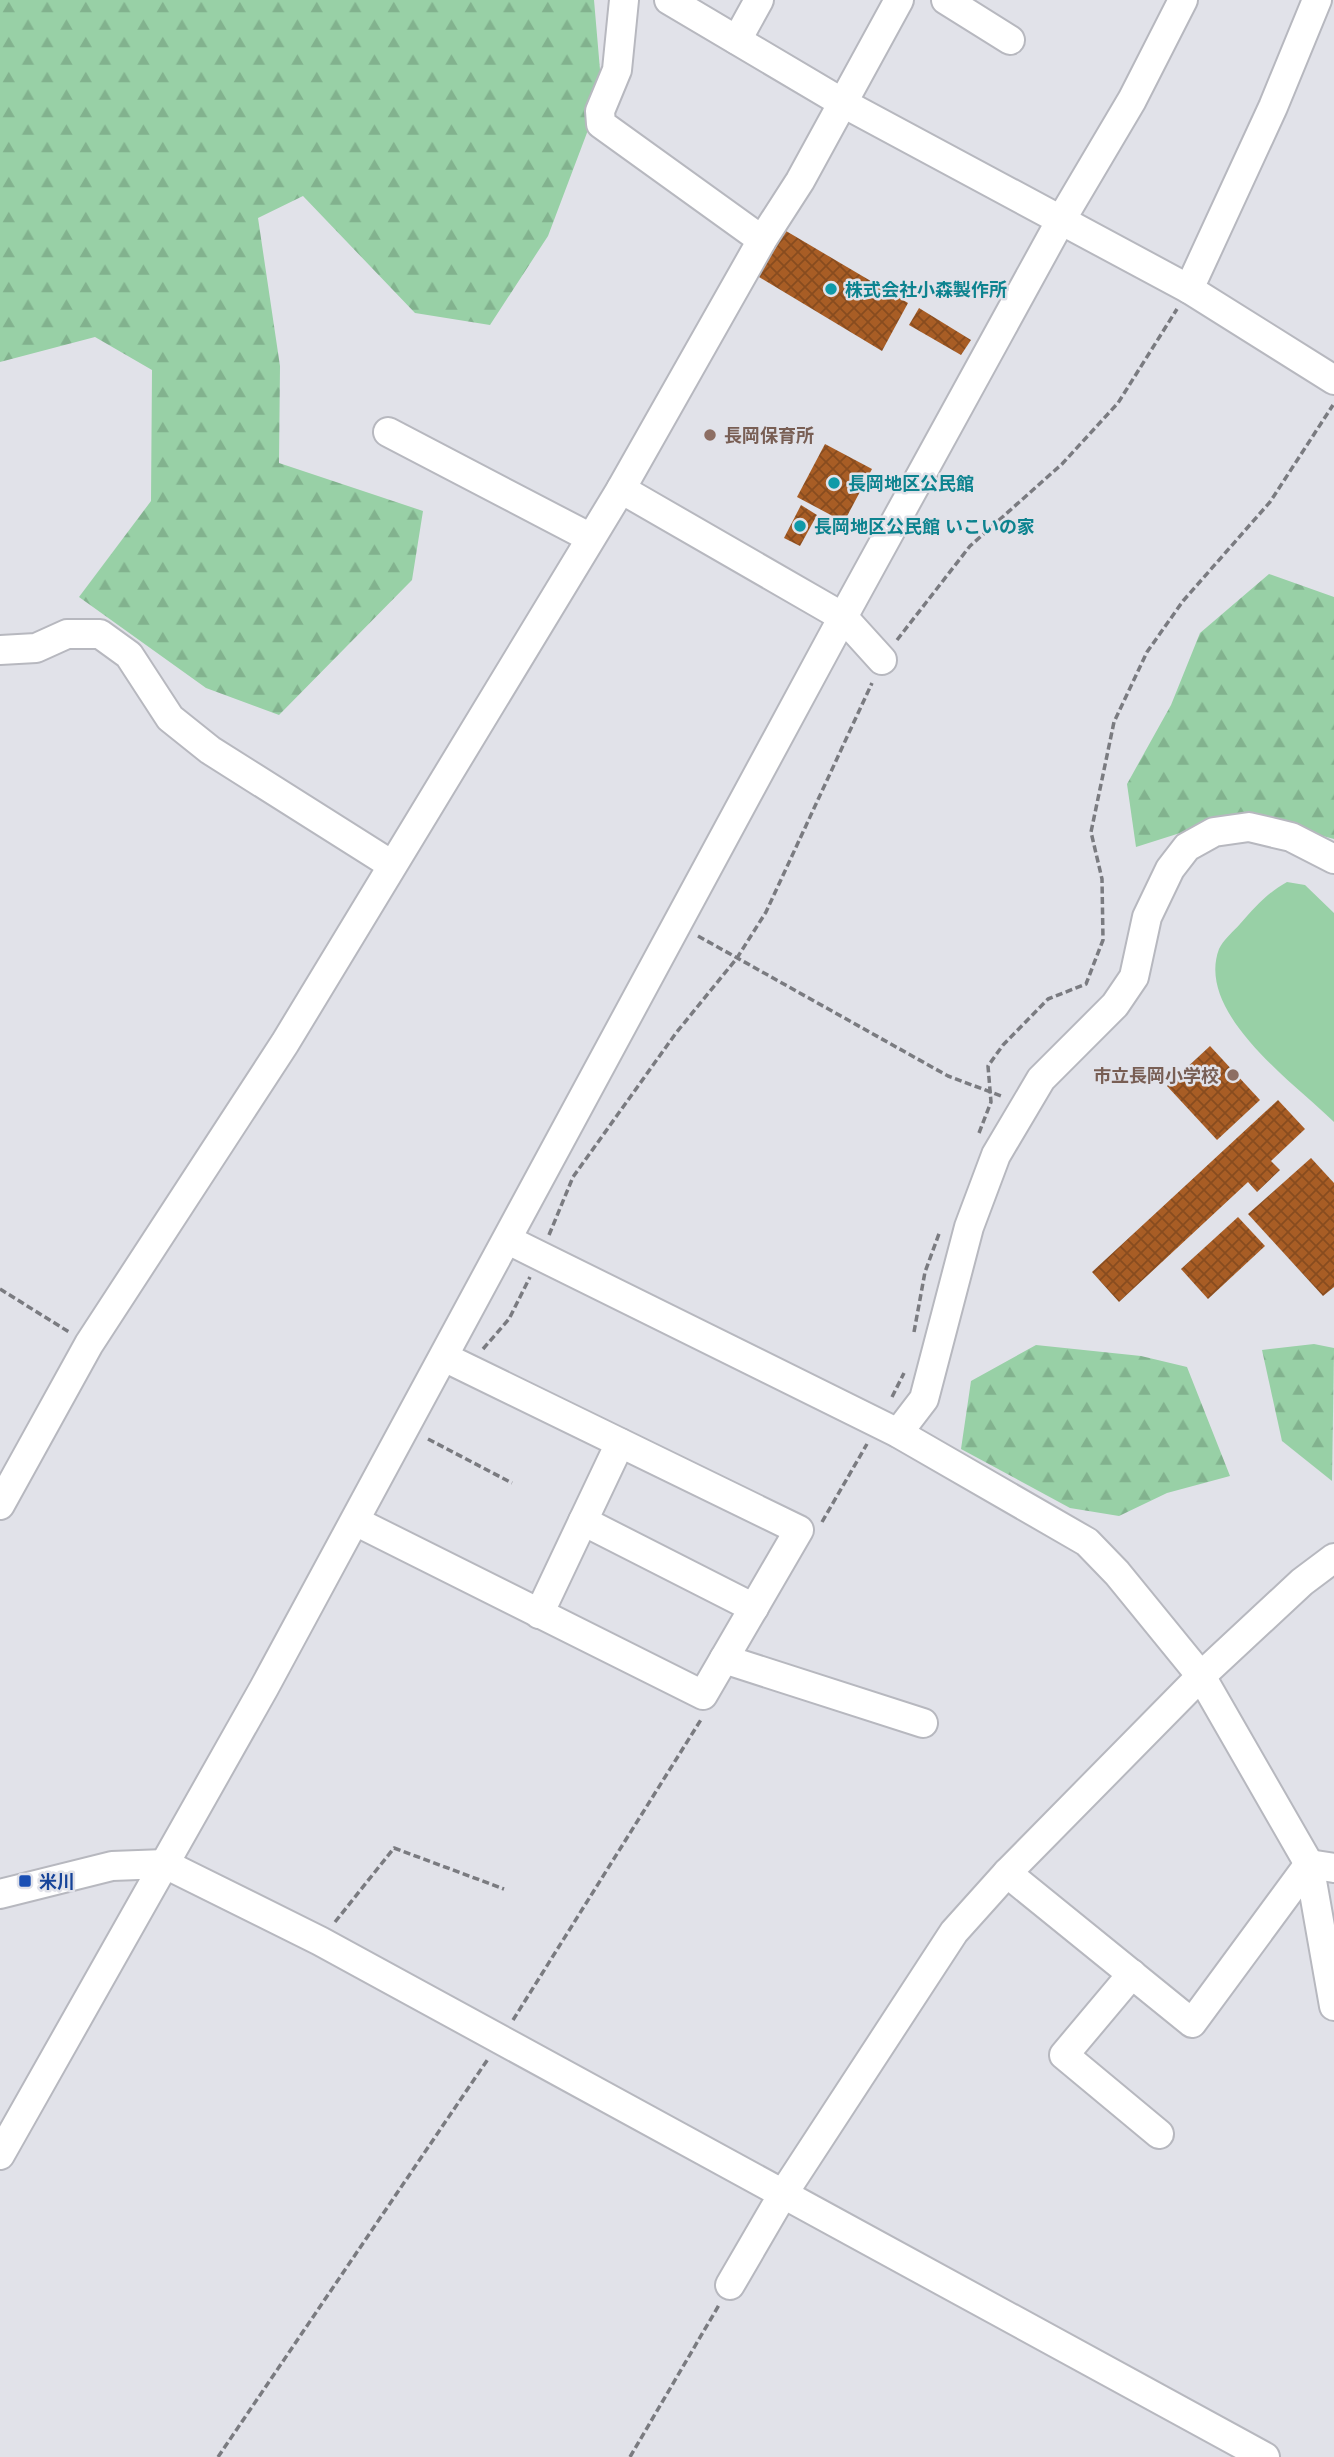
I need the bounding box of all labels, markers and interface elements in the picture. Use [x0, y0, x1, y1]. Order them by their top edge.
place label: 株式会社小森製作所 [845, 278, 1007, 301]
marker: 株式会社小森製作所 [823, 281, 839, 297]
place label: 長岡保育所 [724, 424, 814, 447]
marker: 長岡保育所 [702, 427, 718, 443]
place label: 長岡地区公民館 [848, 472, 974, 495]
marker: 長岡地区公民館 [826, 475, 842, 491]
place label: 長岡地区公民館 いこいの家 [814, 515, 1035, 538]
marker: 長岡地区公民館 いこいの家 [792, 518, 808, 534]
place label: 市立長岡小学校 [1093, 1064, 1219, 1087]
marker: 市立長岡小学校 [1225, 1067, 1241, 1083]
place label: 米川 [39, 1870, 75, 1893]
marker: 米川 [17, 1873, 33, 1889]

